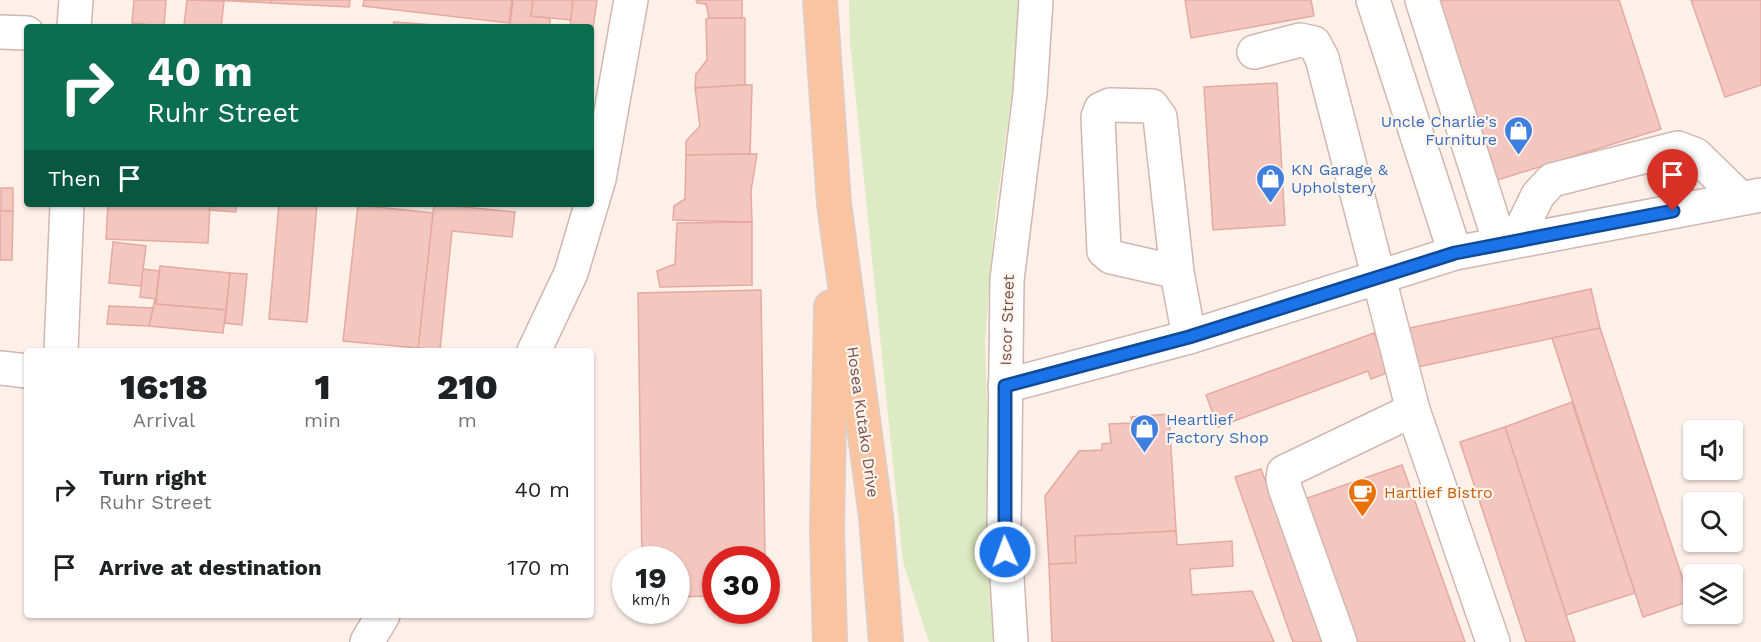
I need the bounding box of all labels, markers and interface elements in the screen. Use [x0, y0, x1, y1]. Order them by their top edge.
text: 40 m [147, 47, 253, 96]
icon: right [48, 48, 126, 126]
text: Ruhr Street [147, 97, 299, 129]
place label: Uncle Charlie's Furniture [1381, 112, 1497, 149]
shop icon: Uncle Charlie's Furniture [1502, 114, 1534, 156]
pin [1647, 149, 1698, 211]
icon: arrive [1656, 158, 1689, 191]
place label: KN Garage & Upholstery [1291, 160, 1389, 197]
icon: arrive [113, 162, 146, 195]
shop icon: KN Garage & Upholstery [1254, 162, 1286, 204]
text: Then [48, 166, 101, 191]
street label: Iscor Street [996, 274, 1018, 366]
street label: Hosea Kutako Drive [843, 345, 883, 499]
text: 16:18 [120, 366, 208, 408]
text: 1 [314, 366, 330, 408]
text: 210 [437, 366, 498, 408]
text: Arrival [133, 408, 195, 432]
text: min [304, 408, 341, 432]
text: m [458, 408, 477, 432]
place label: Heartlief Factory Shop [1166, 410, 1269, 447]
shop icon: Heartlief Factory Shop [1129, 412, 1161, 454]
map controls [1683, 420, 1743, 624]
button: sound [1683, 420, 1743, 480]
text: Turn right [99, 465, 206, 490]
icon: right [48, 473, 81, 506]
cafe icon: Hartlief Bistro [1347, 476, 1379, 518]
text: 40 m [514, 477, 570, 502]
place label: Hartlief Bistro [1384, 483, 1493, 502]
text: Ruhr Street [99, 490, 212, 514]
button: search [1683, 492, 1743, 552]
position arrow [973, 520, 1037, 584]
speed limit sign: 30 [702, 546, 780, 624]
icon: arrive [48, 551, 81, 584]
text: Arrive at destination [99, 555, 322, 580]
text: 170 m [507, 555, 570, 580]
text: 19 [635, 560, 667, 595]
button: layers [1683, 564, 1743, 624]
text: km/h [632, 591, 670, 609]

